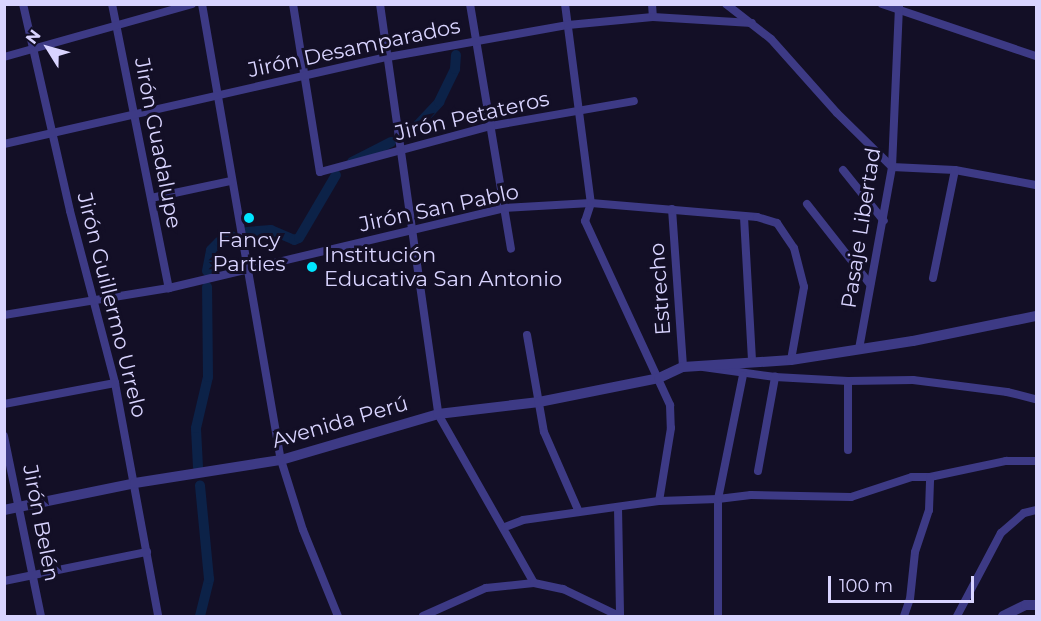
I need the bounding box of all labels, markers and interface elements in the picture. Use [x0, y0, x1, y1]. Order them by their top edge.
street label: Jirón Desamparados [246, 13, 462, 83]
north arrow [18, 18, 78, 78]
text: N [22, 26, 45, 48]
street label: Jirón Guadalupe [129, 56, 187, 230]
street label: Jirón Petateros [392, 86, 552, 146]
street label: Pasaje Libertad [836, 146, 886, 310]
street label: Jirón San Pablo [357, 179, 521, 237]
street label: Jirón Guillermo Urrelo [72, 190, 152, 420]
marker: Fancy Parties [242, 211, 256, 225]
place label: Fancy Parties [213, 227, 285, 277]
place label: Institución Educativa San Antonio [324, 242, 562, 292]
street label: Estrecho [644, 242, 676, 336]
marker: Institución Educativa San Antonio [305, 260, 319, 274]
street label: Avenida Perú [269, 391, 411, 453]
street label: Jirón Belén [17, 463, 65, 583]
scale bar [831, 564, 976, 602]
text: 100 m [839, 575, 893, 597]

